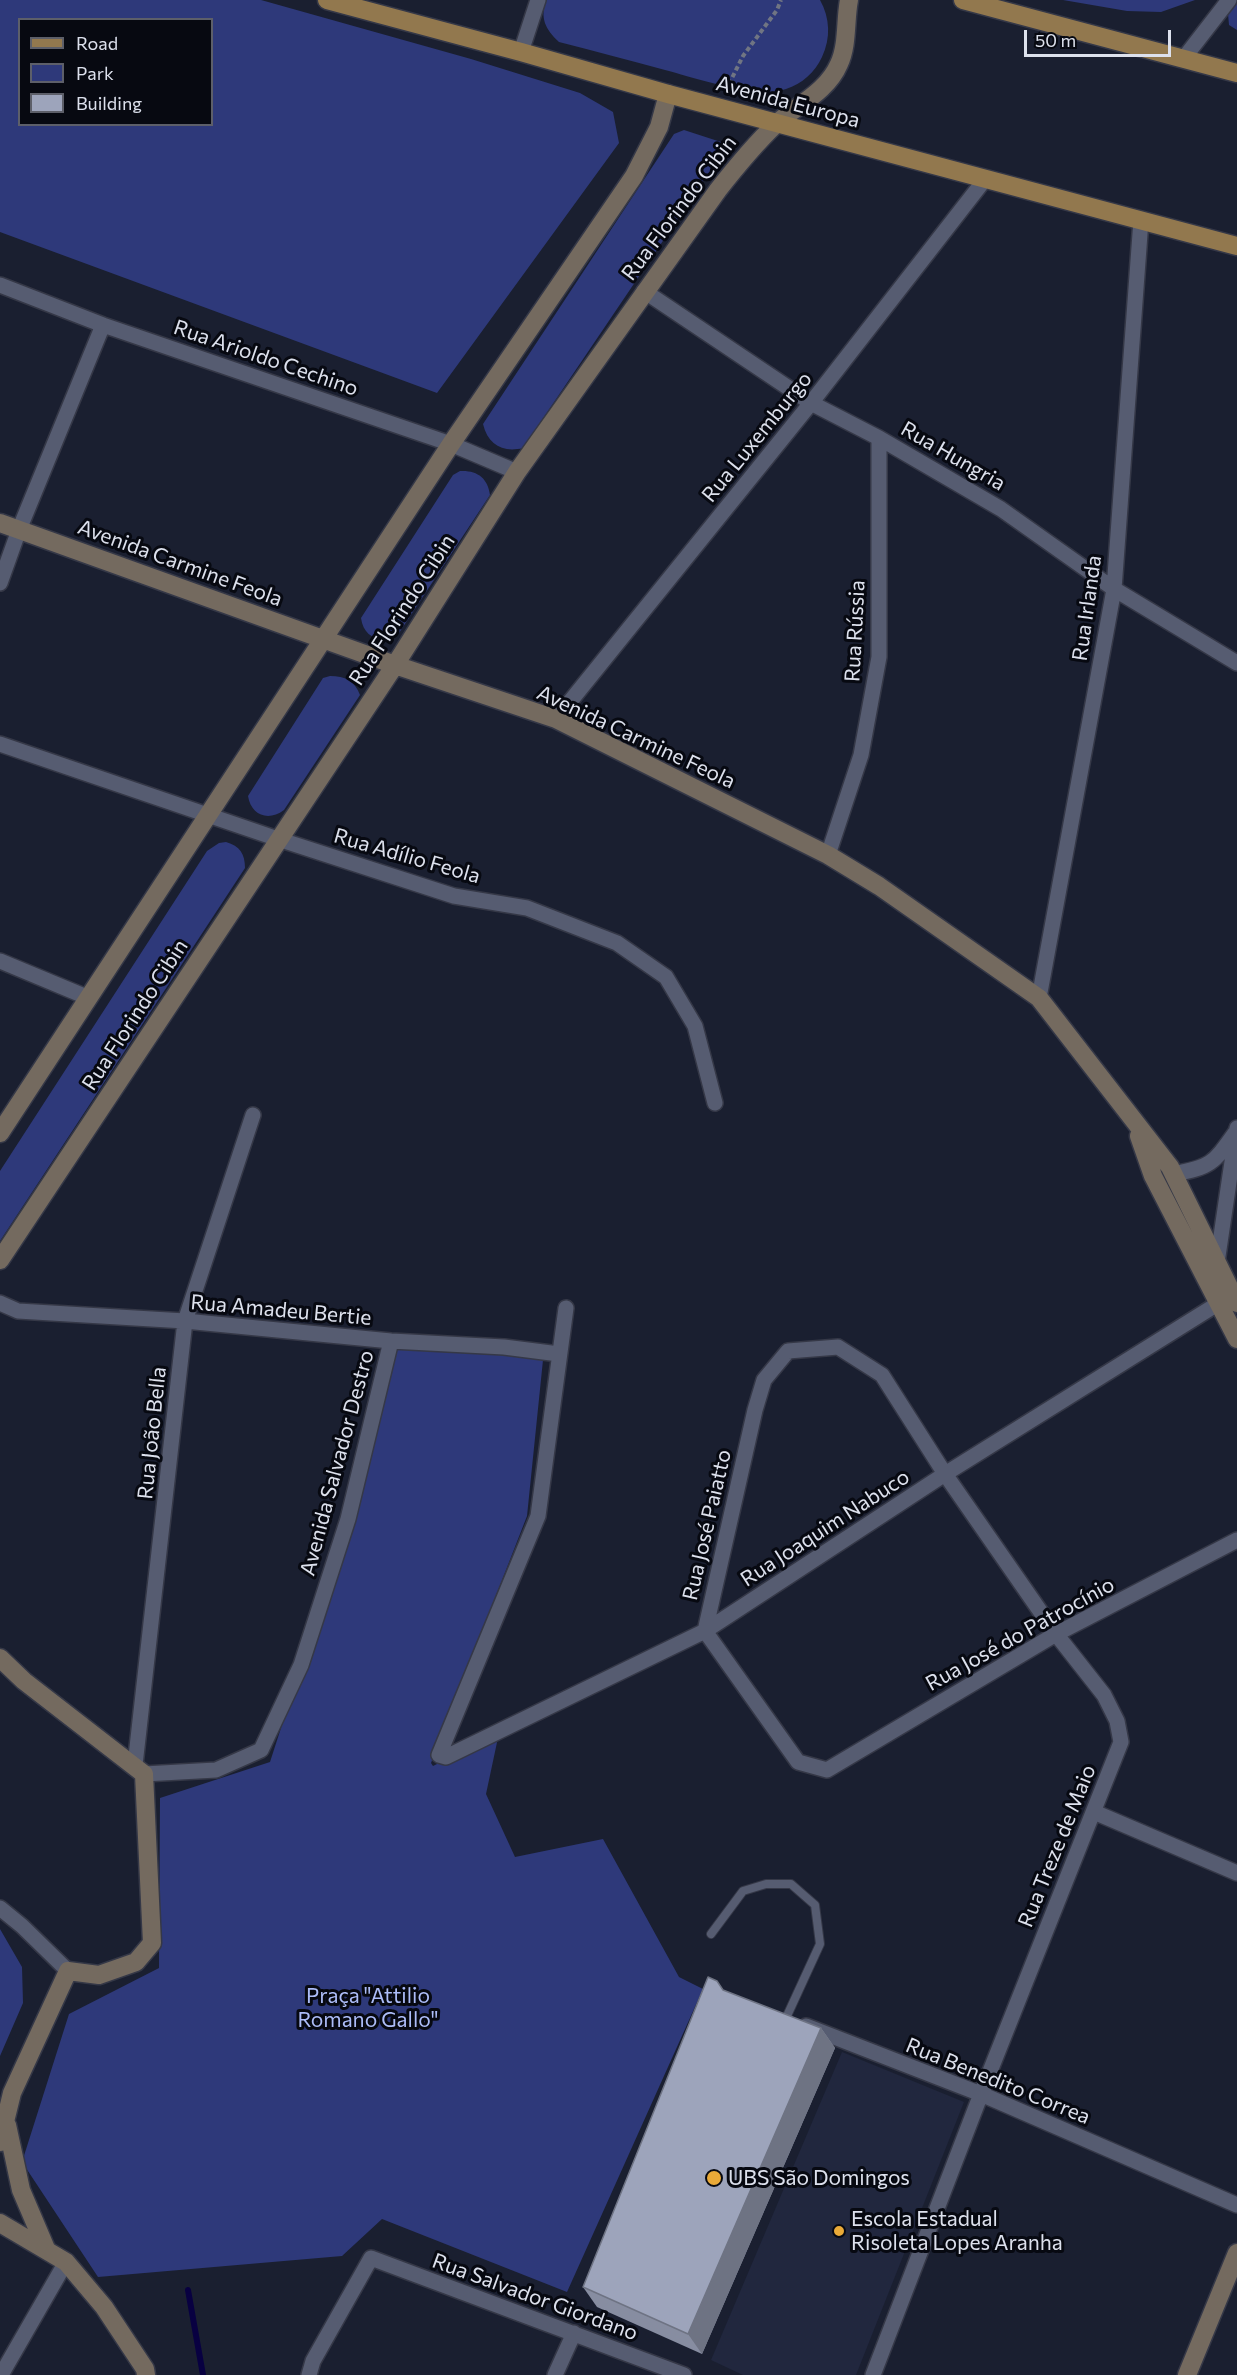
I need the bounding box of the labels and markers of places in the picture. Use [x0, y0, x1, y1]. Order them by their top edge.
place label: UBS São Domingos [728, 2165, 910, 2191]
marker: UBS São Domingos [705, 2169, 723, 2187]
place label: Escola Estadual Risoleta Lopes Aranha [851, 2206, 1063, 2256]
marker: Escola Estadual Risoleta Lopes Aranha [832, 2224, 846, 2238]

